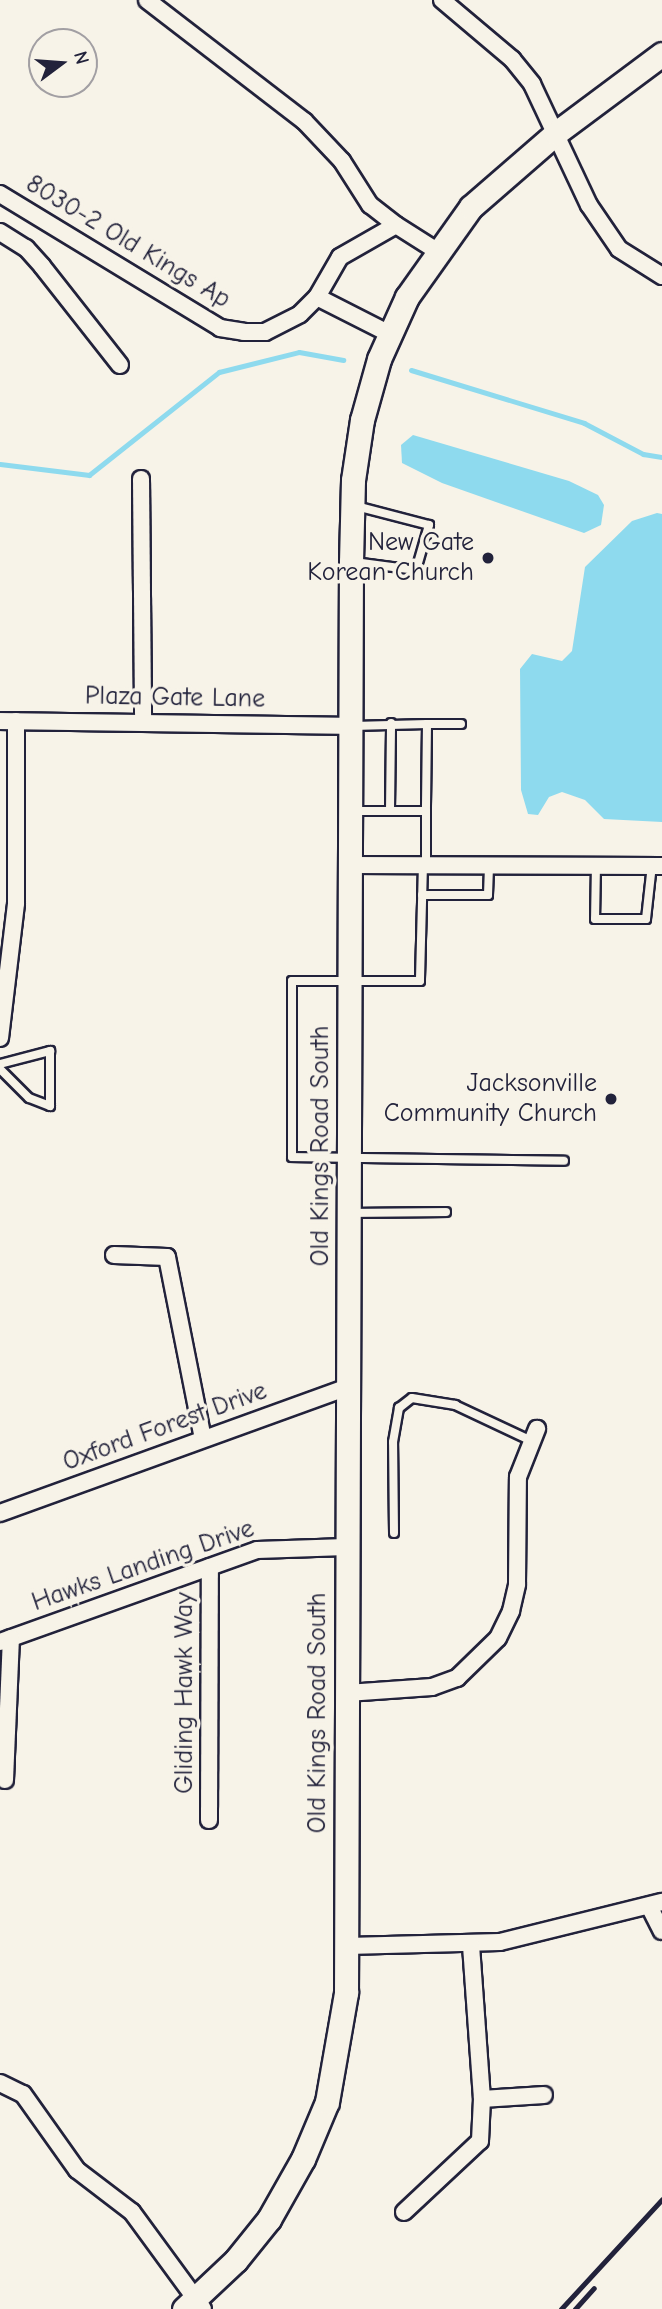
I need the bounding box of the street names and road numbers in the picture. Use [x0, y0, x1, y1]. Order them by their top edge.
street label: 8030-2 Old Kings Ap [20, 169, 236, 315]
street label: Plaza Gate Lane [85, 681, 265, 715]
street label: Old Kings Road South [305, 1026, 337, 1266]
street label: Oxford Forest Drive [59, 1376, 271, 1478]
street label: Hawks Landing Drive [28, 1513, 258, 1619]
street label: Gliding Hawk Way [169, 1592, 201, 1794]
street label: Old Kings Road South [302, 1593, 334, 1833]

